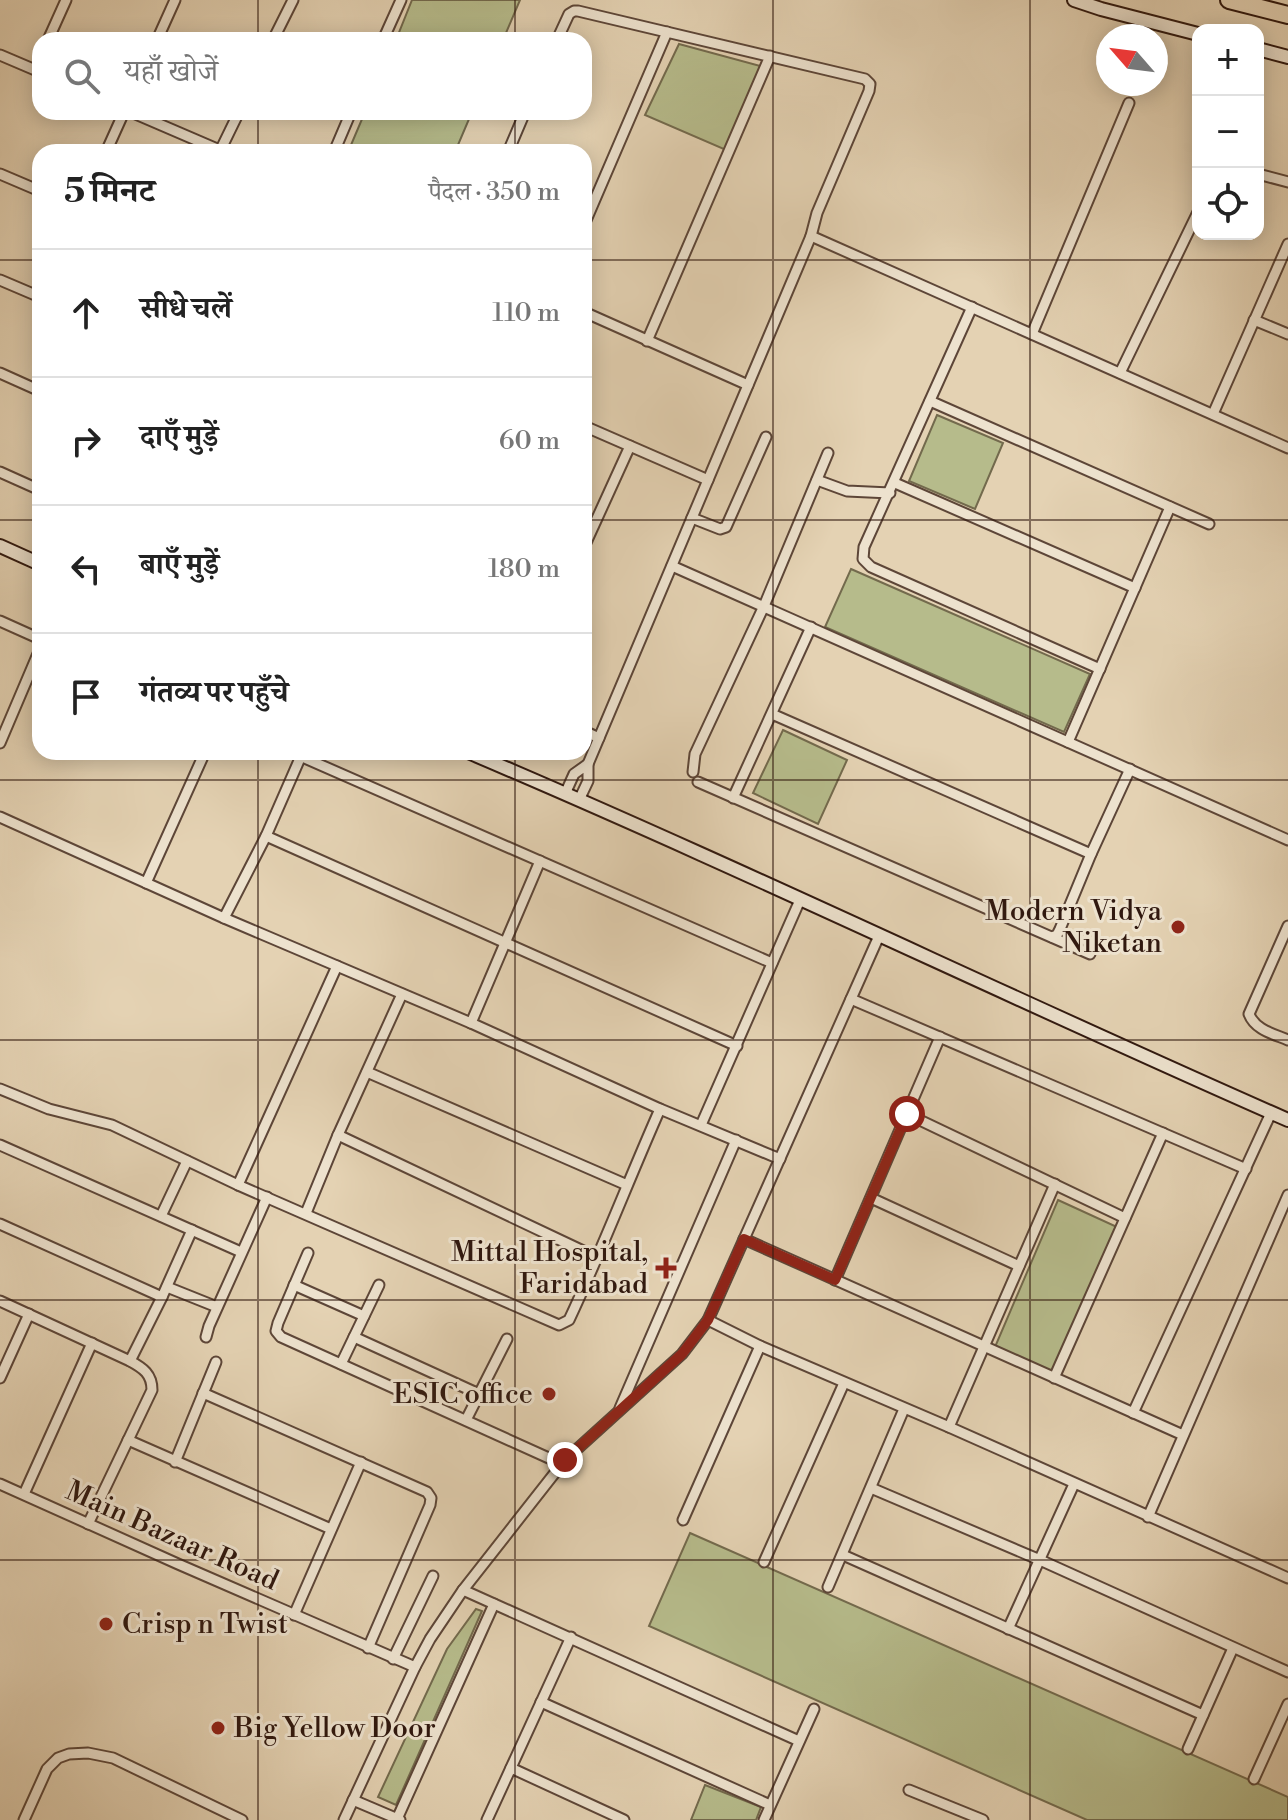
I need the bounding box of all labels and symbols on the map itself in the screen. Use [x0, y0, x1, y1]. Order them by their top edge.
north arrow [1096, 24, 1168, 96]
place label: Modern Vidya Niketan [985, 894, 1163, 961]
marker: Modern Vidya Niketan [1169, 918, 1187, 936]
route start [889, 1096, 925, 1132]
place label: Mittal Hospital, Faridabad [451, 1235, 648, 1302]
marker: Mittal Hospital, Faridabad [655, 1257, 677, 1279]
place label: ESIC office [393, 1377, 533, 1412]
marker: ESIC office [540, 1385, 558, 1403]
route end [547, 1442, 583, 1478]
street label: Main Bazaar Road [60, 1473, 284, 1599]
place label: Crisp n Twist [122, 1607, 288, 1642]
marker: Crisp n Twist [97, 1615, 115, 1633]
place label: Big Yellow Door [233, 1711, 436, 1746]
marker: Big Yellow Door [209, 1719, 227, 1737]

